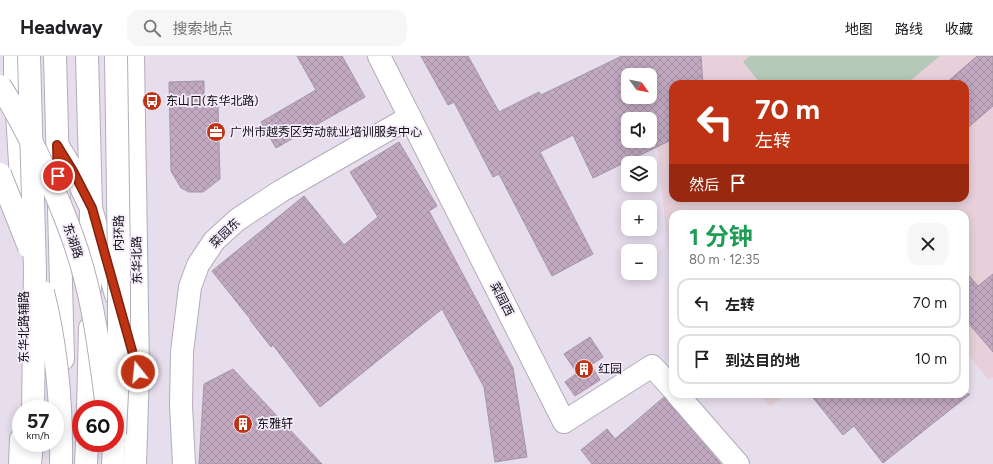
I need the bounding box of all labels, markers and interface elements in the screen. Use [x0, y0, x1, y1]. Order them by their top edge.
search box [127, 10, 407, 46]
text: Headway [20, 16, 103, 39]
icon: search [141, 17, 163, 39]
text: 搜索地点 [173, 20, 233, 38]
text: 地图 [845, 21, 873, 38]
text: 路线 [895, 21, 923, 38]
text: 收藏 [945, 21, 973, 38]
north arrow [621, 68, 657, 104]
map controls [621, 68, 657, 280]
bus stop icon: 东山口(东华北路) [141, 90, 163, 112]
text: 70 m [755, 92, 820, 126]
place label: 东山口(东华北路) [166, 94, 258, 108]
icon: left [689, 96, 741, 148]
button: sound [621, 112, 657, 148]
office icon: 广州市越秀区劳动就业培训服务中心 [205, 121, 227, 143]
place label: 广州市越秀区劳动就业培训服务中心 [230, 125, 422, 139]
text: 左转 [755, 130, 791, 152]
button: layers [621, 156, 657, 192]
pin [41, 159, 75, 193]
icon: arrive [47, 165, 69, 187]
icon: arrive [727, 172, 749, 194]
text: 然后 [689, 176, 719, 194]
button: + [621, 200, 657, 236]
street label: 内环路 [112, 215, 126, 251]
street label: 菜园东 [207, 215, 243, 251]
street label: 东湖路 [61, 222, 85, 260]
text: 1 分钟 [689, 222, 753, 251]
button: close [907, 223, 949, 265]
street label: 东华北路 [130, 236, 144, 284]
button: − [621, 244, 657, 280]
text: 80 m · 12:35 [689, 252, 760, 267]
street label: 菜园西 [488, 280, 516, 318]
street label: 东华北路辅路 [17, 291, 31, 363]
icon: left [691, 292, 713, 314]
text: 70 m [913, 294, 947, 312]
text: 左转 [725, 296, 755, 314]
icon: arrive [691, 348, 713, 370]
text: 10 m [915, 350, 947, 368]
position arrow [117, 351, 159, 393]
text: 到达目的地 [725, 352, 800, 370]
building icon: 红园 [573, 358, 595, 380]
place label: 红园 [598, 362, 622, 376]
speed limit sign: 60 [72, 400, 124, 452]
text: 57 [27, 409, 49, 433]
building icon: 东雅轩 [232, 413, 254, 435]
place label: 东雅轩 [257, 417, 293, 431]
text: km/h [27, 429, 49, 442]

